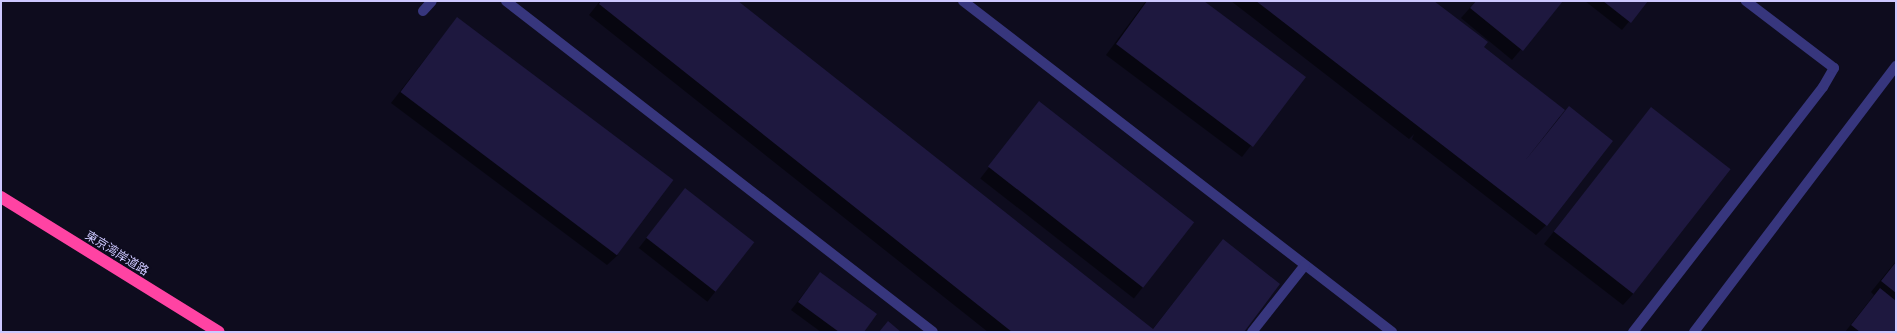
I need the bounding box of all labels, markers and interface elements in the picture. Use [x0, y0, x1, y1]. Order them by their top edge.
street label: 東京湾岸道路 [83, 228, 151, 278]

